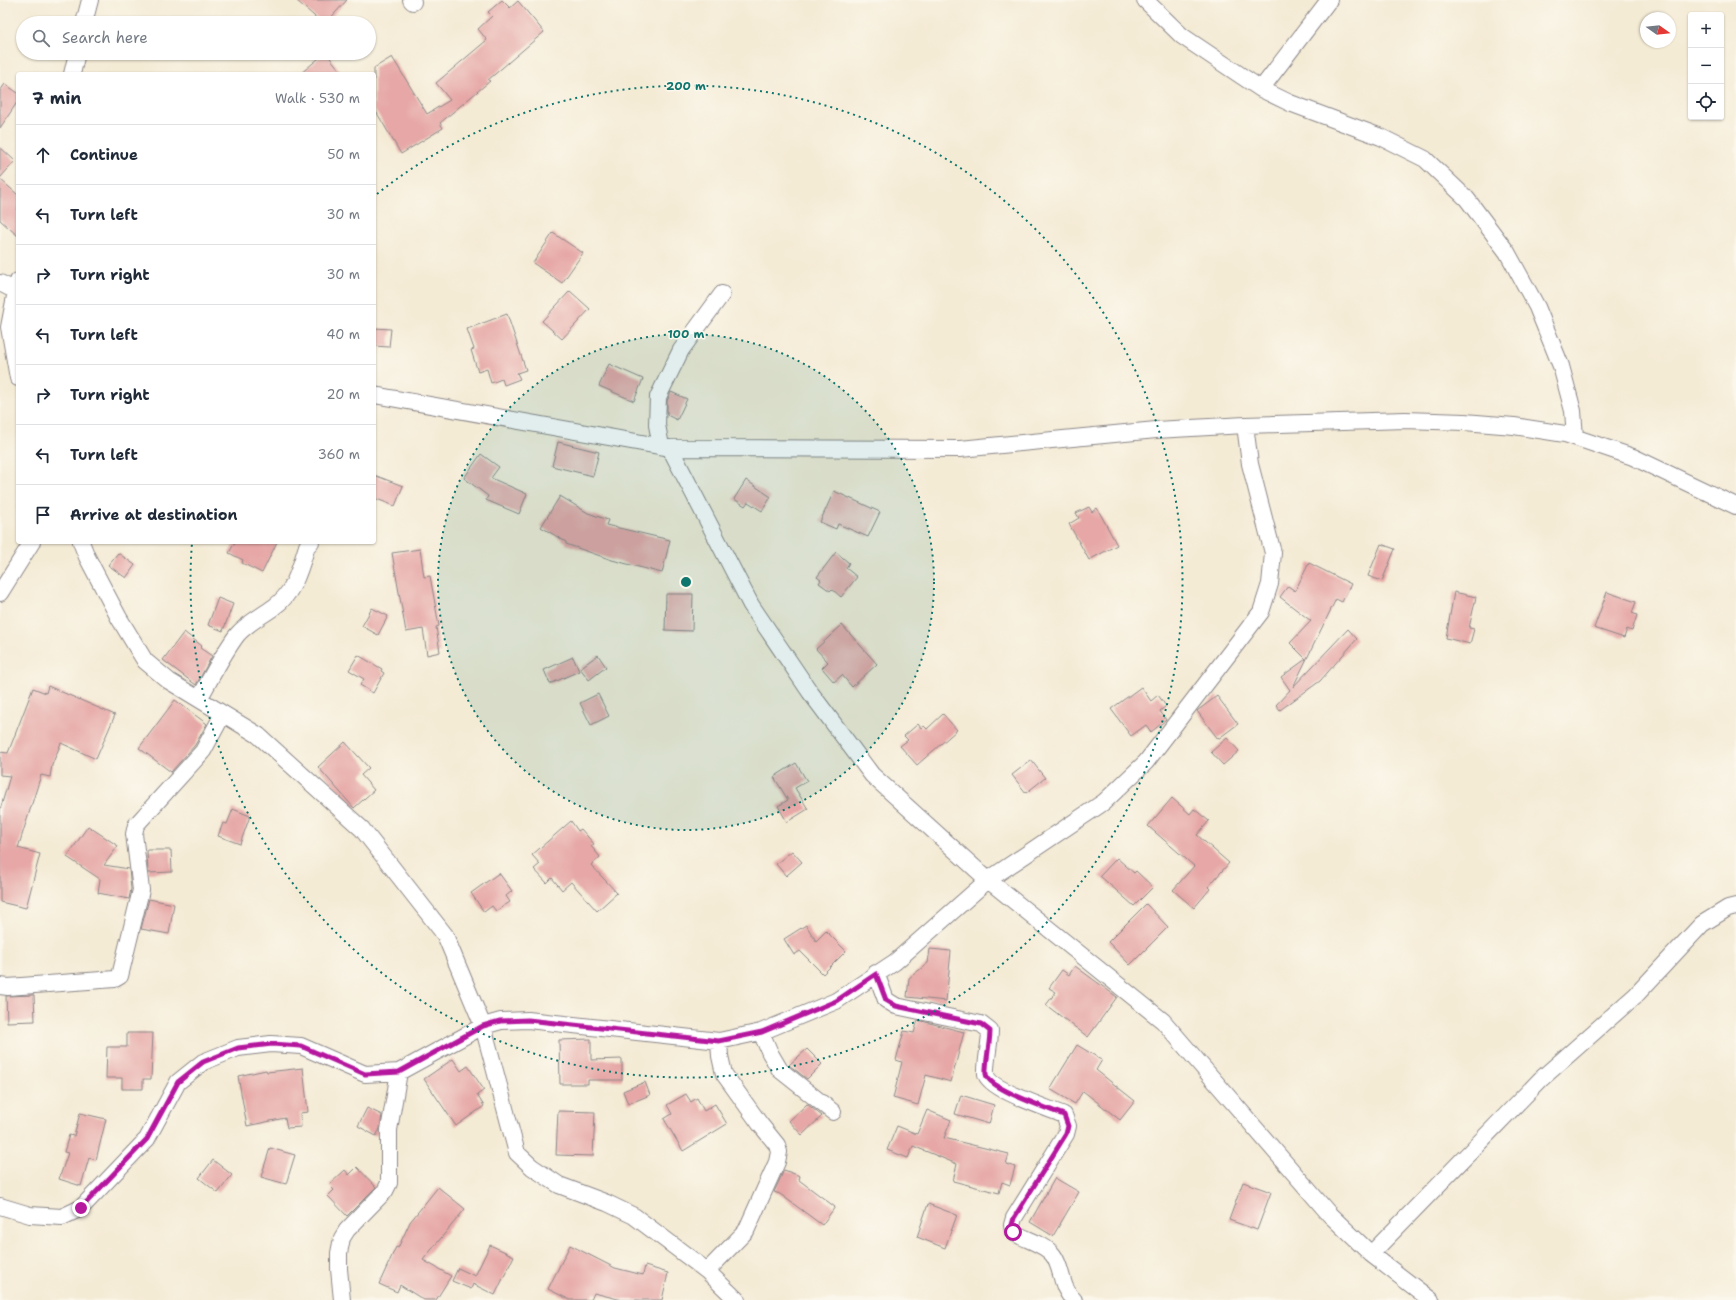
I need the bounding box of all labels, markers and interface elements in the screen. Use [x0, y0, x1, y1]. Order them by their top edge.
north arrow [1640, 12, 1676, 48]
map controls [1688, 12, 1724, 120]
button: + [1688, 12, 1724, 48]
search box [16, 16, 376, 60]
icon: search [30, 27, 52, 49]
text: Search here [62, 28, 148, 48]
button: − [1688, 48, 1724, 84]
text: 200 m [666, 78, 706, 94]
button: locate [1688, 84, 1724, 120]
text: 7 min [32, 87, 82, 109]
text: Walk · 530 m [275, 90, 360, 107]
icon: ahead [32, 144, 54, 166]
text: Continue [70, 145, 138, 165]
text: 50 m [327, 146, 360, 163]
icon: left [32, 204, 54, 226]
text: Turn left [70, 205, 138, 225]
text: 30 m [326, 206, 360, 223]
icon: right [32, 264, 54, 286]
text: Turn right [70, 265, 150, 285]
text: 30 m [326, 266, 360, 283]
icon: left [32, 324, 54, 346]
text: Turn left [70, 325, 138, 345]
text: 40 m [326, 326, 360, 343]
text: 100 m [668, 326, 705, 342]
icon: right [32, 384, 54, 406]
text: Turn right [70, 385, 150, 405]
text: 20 m [327, 386, 360, 403]
icon: left [32, 444, 54, 466]
text: Turn left [70, 445, 138, 465]
text: 360 m [318, 446, 360, 463]
icon: arrive [32, 504, 54, 526]
text: Arrive at destination [70, 505, 238, 525]
centre of rings [679, 575, 693, 589]
route end [72, 1199, 90, 1217]
route start [1004, 1223, 1022, 1241]

